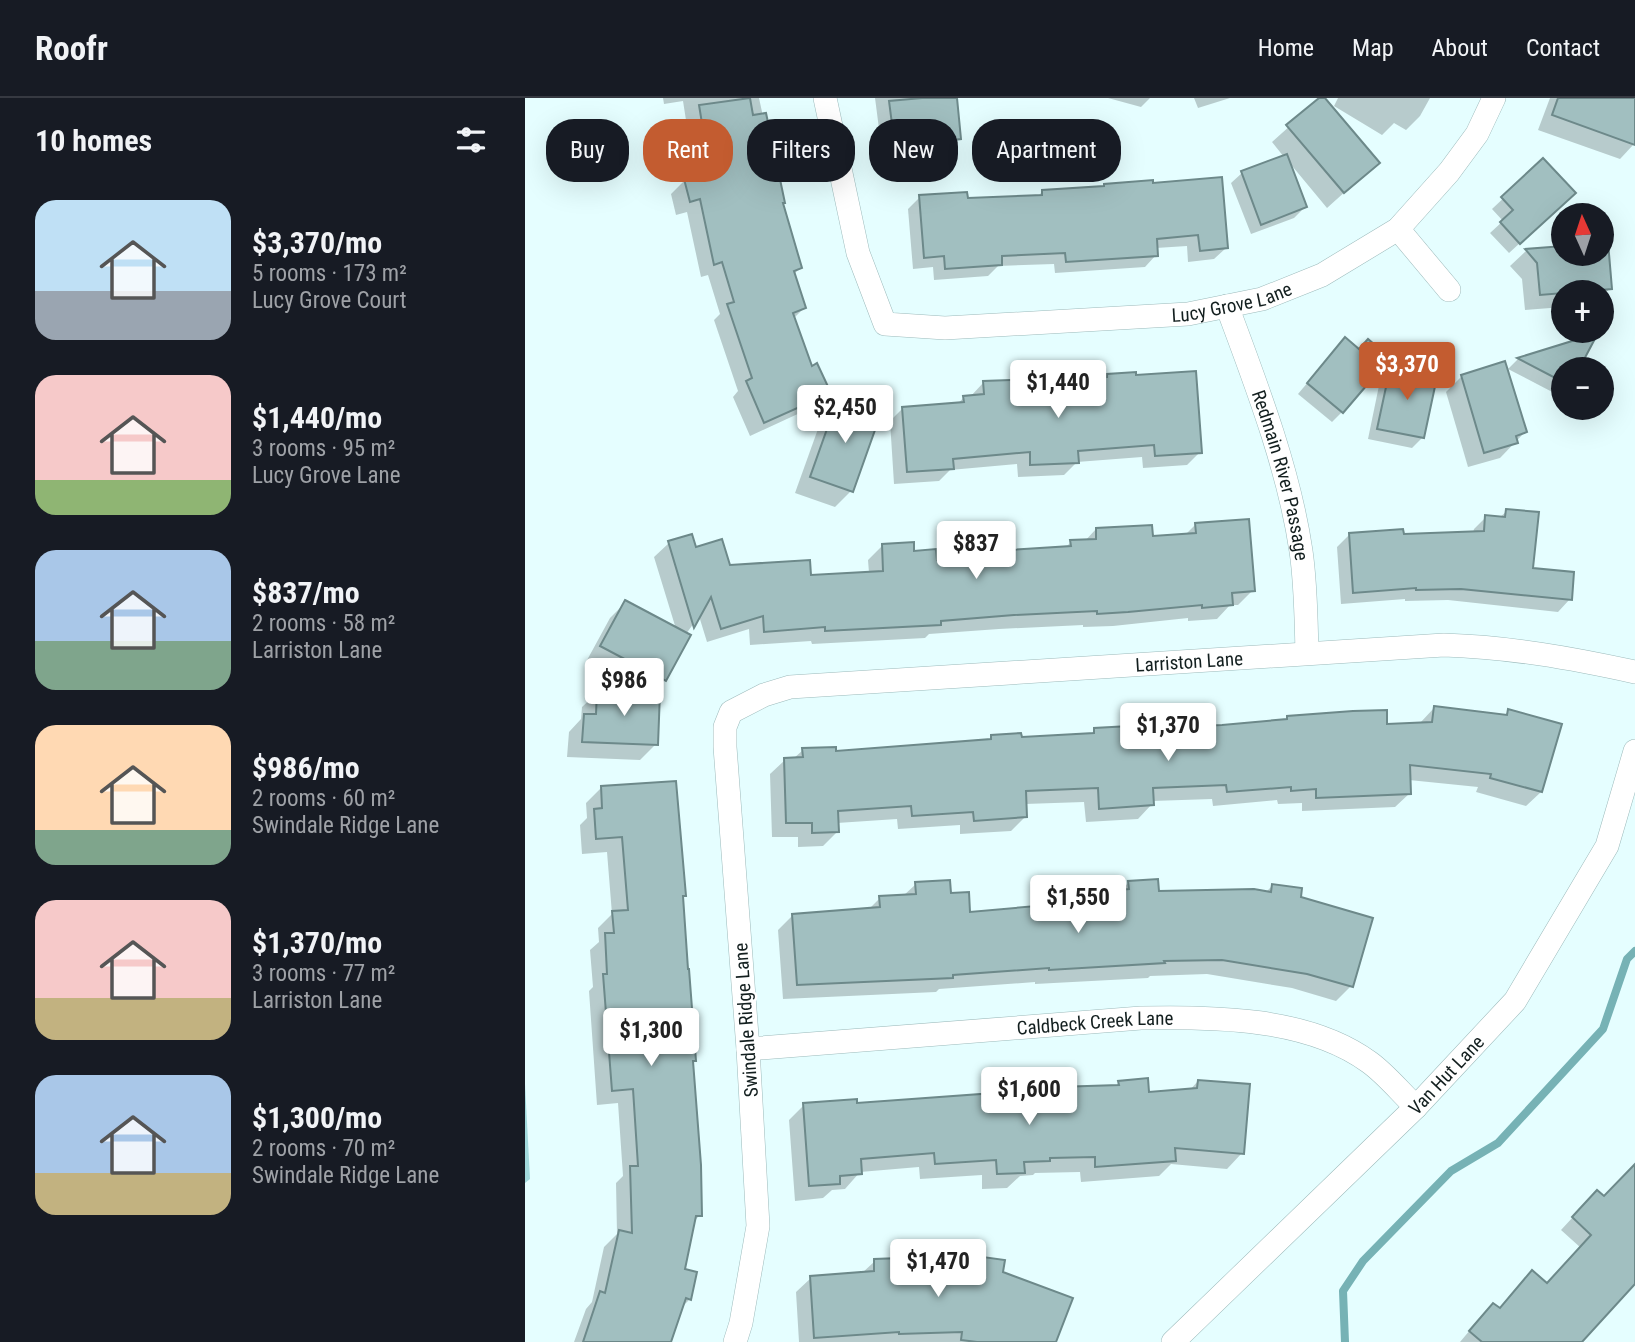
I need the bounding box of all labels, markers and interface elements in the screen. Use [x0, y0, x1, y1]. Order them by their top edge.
text: Roofr [35, 29, 108, 68]
text: Home [1258, 34, 1314, 62]
text: Map [1352, 34, 1394, 62]
text: About [1432, 34, 1488, 62]
text: Contact [1526, 34, 1600, 62]
chip: Buy [546, 119, 629, 182]
chip: Rent [643, 119, 733, 182]
chip: Filters [747, 119, 855, 182]
chip: New [869, 119, 958, 182]
chip: Apartment [972, 119, 1121, 182]
icon: filters [452, 121, 490, 159]
text: 10 homes [35, 123, 152, 158]
north arrow [1551, 203, 1613, 266]
map controls [1551, 203, 1614, 420]
text: $3,370/mo [252, 225, 382, 260]
icon: home [91, 228, 175, 312]
text: 5 rooms · 173 m² [252, 260, 407, 287]
street label: Lucy Grove Lane [1171, 277, 1295, 326]
button: + [1551, 280, 1614, 343]
text: Lucy Grove Court [252, 287, 407, 314]
pin: $3,370 [1350, 342, 1464, 402]
text: $3,370 [1375, 351, 1439, 378]
button: − [1551, 357, 1614, 420]
pin: $1,440 [1001, 360, 1115, 420]
text: $1,440 [1026, 369, 1090, 396]
pin: $2,450 [788, 386, 902, 445]
street label: Redmain River Passage [1247, 387, 1314, 562]
text: $2,450 [813, 394, 877, 421]
text: $1,440/mo [252, 400, 382, 435]
icon: home [91, 403, 175, 487]
text: 3 rooms · 95 m² [252, 435, 395, 462]
text: Lucy Grove Lane [252, 462, 400, 489]
pin: $837 [935, 522, 1017, 581]
text: $837 [953, 530, 999, 557]
text: $837/mo [252, 575, 360, 610]
icon: home [91, 578, 175, 662]
text: 2 rooms · 58 m² [252, 610, 395, 637]
text: Larriston Lane [252, 637, 382, 664]
street label: Larriston Lane [1135, 646, 1244, 676]
pin: $986 [583, 658, 665, 718]
text: $986 [601, 667, 647, 694]
pin: $1,370 [1111, 704, 1225, 763]
text: $1,370 [1136, 712, 1200, 739]
text: $986/mo [252, 750, 360, 785]
icon: home [91, 753, 175, 837]
text: 2 rooms · 60 m² [252, 785, 395, 812]
text: Swindale Ridge Lane [252, 812, 439, 839]
pin: $1,550 [1021, 876, 1135, 935]
text: $1,550 [1046, 884, 1110, 911]
text: $1,370/mo [252, 925, 382, 960]
icon: home [91, 928, 175, 1012]
street label: Swindale Ridge Lane [729, 942, 763, 1098]
text: 3 rooms · 77 m² [252, 960, 395, 987]
text: Larriston Lane [252, 987, 382, 1014]
street label: Caldbeck Creek Lane [1016, 1006, 1173, 1039]
pin: $1,300 [594, 1009, 708, 1068]
text: $1,300 [619, 1017, 683, 1044]
street label: Van Hut Lane [1404, 1030, 1489, 1120]
pin: $1,600 [972, 1068, 1086, 1127]
text: $1,600 [997, 1076, 1061, 1103]
text: $1,300/mo [252, 1100, 382, 1135]
icon: home [91, 1103, 175, 1187]
text: 2 rooms · 70 m² [252, 1135, 395, 1162]
text: Swindale Ridge Lane [252, 1162, 439, 1189]
pin: $1,470 [881, 1240, 995, 1299]
text: $1,470 [906, 1248, 970, 1275]

